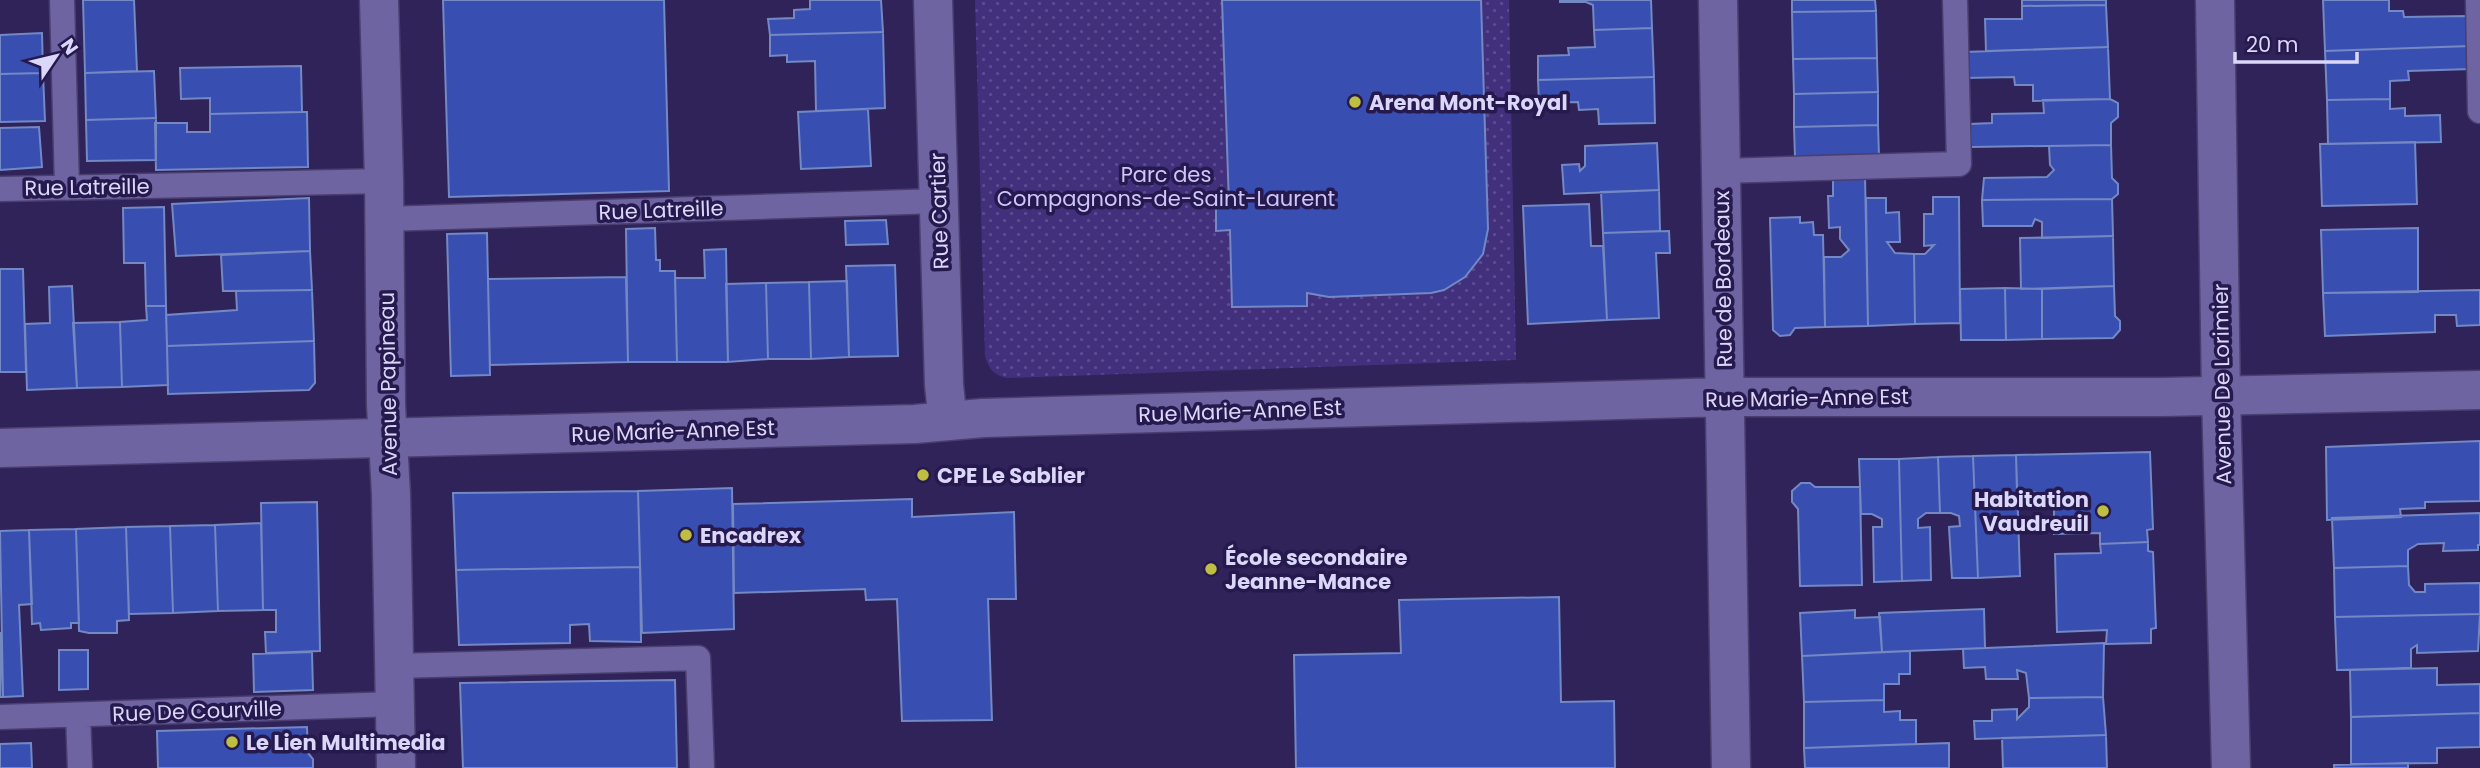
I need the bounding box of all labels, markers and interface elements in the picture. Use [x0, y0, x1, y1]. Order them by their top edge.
north arrow [21, 21, 91, 91]
scale bar [2235, 21, 2358, 65]
text: 20 m [2246, 30, 2299, 59]
text: N [54, 33, 85, 60]
place label: Arena Mont-Royal [1369, 88, 1568, 117]
marker: Arena Mont-Royal [1347, 94, 1363, 110]
street label: Rue Cartier [922, 152, 956, 270]
park label: Parc des Compagnons-de-Saint-Laurent [997, 160, 1335, 213]
street label: Rue Latreille [24, 171, 150, 203]
street label: Rue de Bordeaux [1707, 190, 1739, 368]
street label: Rue Latreille [598, 193, 724, 227]
street label: Avenue De Lorimier [2206, 283, 2238, 485]
street label: Avenue Papineau [372, 292, 404, 476]
street label: Rue Marie-Anne Est [1705, 382, 1909, 414]
street label: Rue Marie-Anne Est [1138, 393, 1342, 429]
street label: Rue Marie-Anne Est [571, 413, 775, 449]
place label: CPE Le Sablier [937, 461, 1085, 490]
marker: CPE Le Sablier [915, 467, 931, 483]
place label: Habitation Vaudreuil [1974, 485, 2089, 538]
marker: Habitation Vaudreuil [2095, 503, 2111, 519]
place label: Encadrex [700, 521, 802, 550]
marker: Encadrex [678, 527, 694, 543]
place label: École secondaire Jeanne-Mance [1225, 543, 1408, 596]
marker: École secondaire Jeanne-Mance [1203, 561, 1219, 577]
street label: Rue De Courville [112, 694, 282, 728]
place label: Le Lien Multimedia [246, 728, 445, 757]
marker: Le Lien Multimedia [224, 734, 240, 750]

